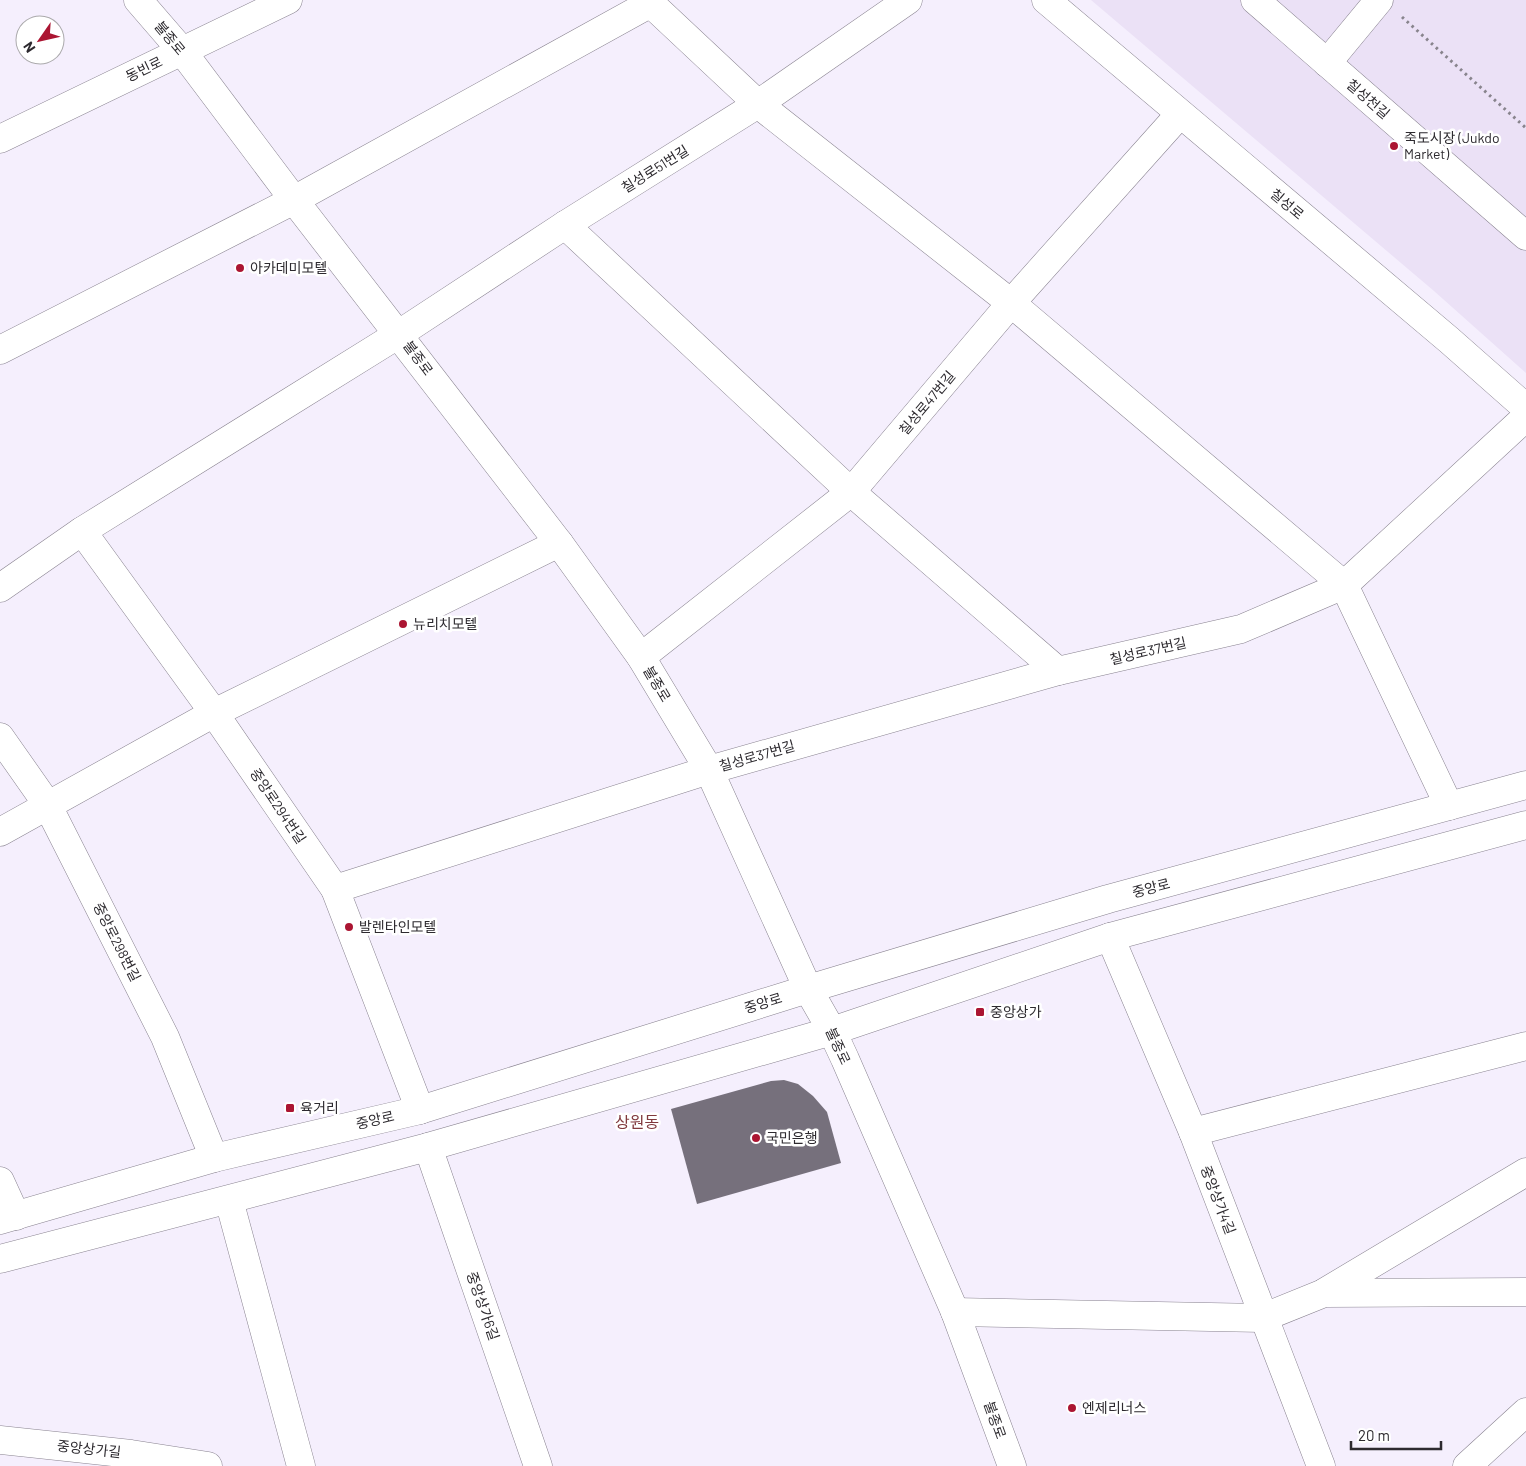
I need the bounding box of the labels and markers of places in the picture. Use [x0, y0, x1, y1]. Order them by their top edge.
place label: 죽도시장 (Jukdo Market) [1404, 129, 1500, 162]
marker: 죽도시장 (Jukdo Market) [1388, 140, 1400, 152]
place label: 아카데미모텔 [250, 259, 327, 276]
marker: 아카데미모텔 [234, 262, 246, 274]
place label: 뉴리치모텔 [413, 615, 477, 632]
marker: 뉴리치모텔 [397, 618, 409, 630]
place label: 발렌타인모텔 [359, 918, 436, 935]
marker: 발렌타인모텔 [343, 921, 355, 933]
place label: 중앙상가 [990, 1003, 1042, 1020]
marker: 중앙상가 [974, 1006, 986, 1018]
place label: 육거리 [300, 1099, 339, 1116]
marker: 육거리 [284, 1102, 296, 1114]
place label: 국민은행 [766, 1129, 818, 1146]
marker: 국민은행 [750, 1132, 762, 1144]
place label: 엔제리너스 [1082, 1399, 1147, 1416]
marker: 엔제리너스 [1066, 1402, 1078, 1414]

